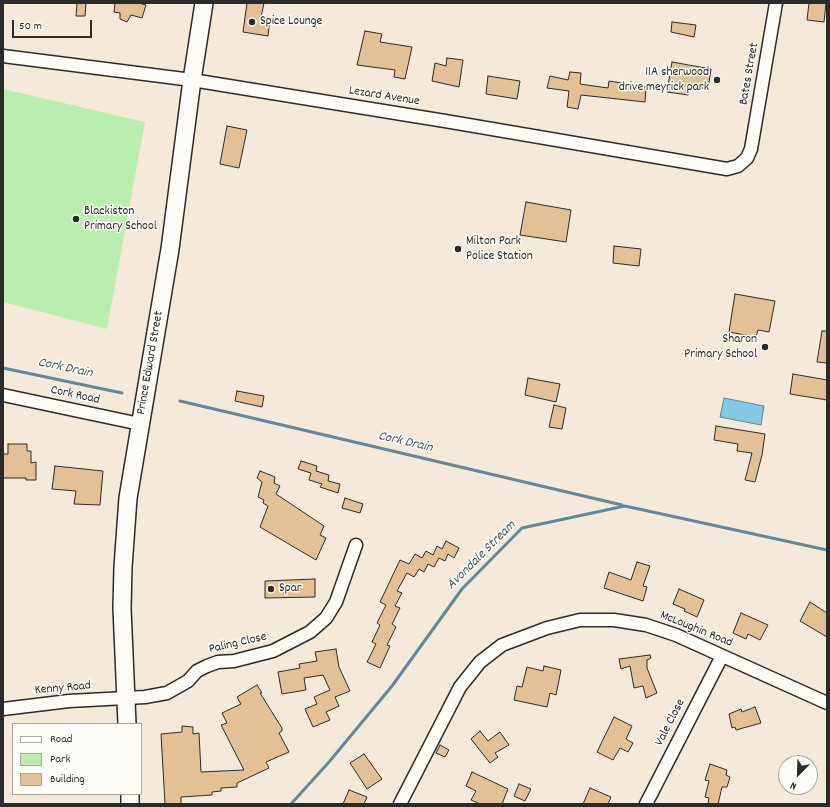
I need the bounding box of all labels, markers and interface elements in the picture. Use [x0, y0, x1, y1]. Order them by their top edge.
scale bar [14, 12, 94, 38]
place label: Spice Lounge [260, 14, 322, 30]
marker: Spice Lounge [247, 17, 257, 27]
text: 50 m [19, 18, 42, 35]
street label: Bates Street [737, 42, 763, 106]
place label: 11A sherwood drive meyrick park [619, 65, 709, 96]
marker: 11A sherwood drive meyrick park [712, 75, 722, 85]
street label: Lezard Avenue [347, 84, 421, 110]
place label: Blackiston Primary School [84, 204, 157, 235]
marker: Blackiston Primary School [71, 214, 81, 224]
place label: Milton Park Police Station [466, 234, 533, 265]
marker: Milton Park Police Station [453, 244, 463, 254]
street label: Prince Edward Street [134, 310, 168, 416]
place label: Sharon Primary School [684, 332, 757, 363]
marker: Sharon Primary School [760, 342, 770, 352]
water label: Cork Drain [36, 355, 94, 383]
street label: Cork Road [49, 383, 101, 409]
water label: Cork Drain [376, 429, 434, 457]
water label: Avondale Stream [444, 518, 520, 594]
place label: Spar [279, 581, 302, 597]
marker: Spar [266, 584, 276, 594]
street label: McLoughin Road [657, 608, 735, 652]
street label: Paling Close [208, 630, 268, 658]
street label: Kenny Road [34, 679, 92, 699]
street label: Vale Close [653, 697, 689, 749]
legend [12, 723, 142, 795]
text: Road [50, 731, 72, 748]
text: Park [50, 751, 70, 768]
north arrow [778, 755, 818, 795]
text: Building [50, 771, 85, 788]
text: N [788, 777, 799, 794]

